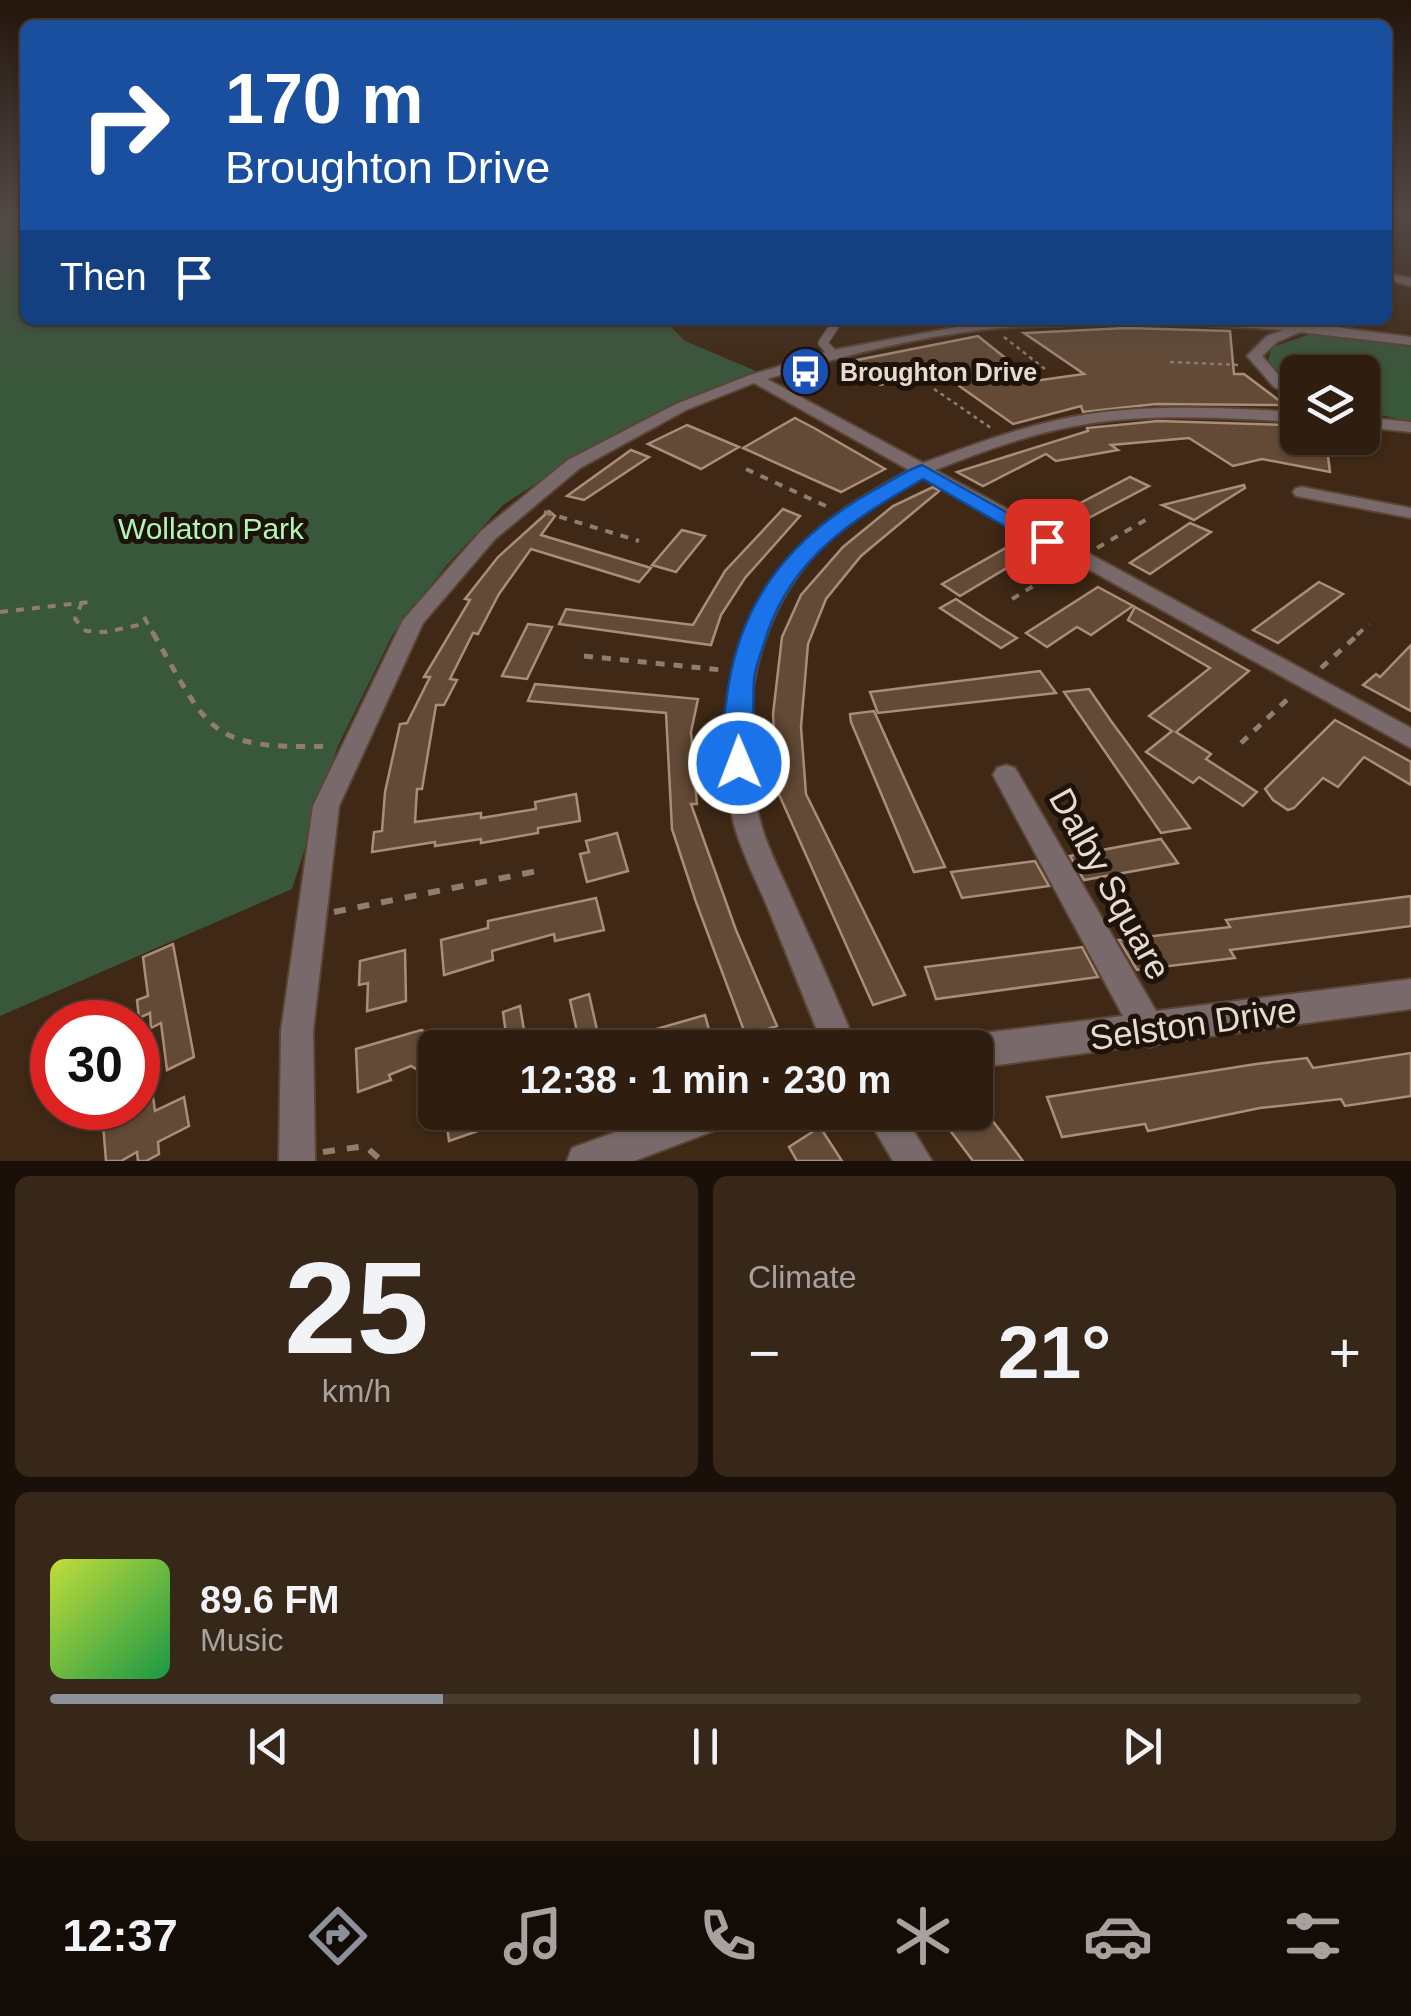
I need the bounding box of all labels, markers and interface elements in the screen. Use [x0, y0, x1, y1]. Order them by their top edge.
icon: right [60, 60, 190, 190]
text: 170 m [225, 60, 423, 138]
text: Broughton Drive [225, 142, 550, 193]
icon: arrive [167, 250, 222, 305]
text: Then [60, 256, 147, 298]
bus stop icon: Broughton Drive [779, 346, 831, 398]
map controls [1280, 355, 1380, 455]
button: layers [1280, 355, 1380, 455]
place label: Broughton Drive [840, 358, 1037, 386]
pin [1005, 499, 1090, 584]
park label: Wollaton Park [118, 512, 305, 545]
icon: arrive [1020, 514, 1075, 569]
position arrow [687, 711, 791, 815]
street label: Dalby Square [1042, 782, 1179, 986]
street label: Selston Drive [1087, 990, 1299, 1057]
speed limit sign: 30 [30, 1000, 160, 1130]
text: 12:38 · 1 min · 230 m [520, 1059, 891, 1101]
text: 25 [284, 1235, 429, 1381]
text: Climate [748, 1259, 856, 1295]
text: 21° [998, 1310, 1111, 1394]
text: − [748, 1322, 780, 1384]
text: + [1329, 1322, 1361, 1384]
text: km/h [322, 1373, 391, 1409]
text: 89.6 FM [200, 1579, 339, 1621]
text: Music [200, 1622, 284, 1658]
icon: previous [241, 1719, 296, 1774]
icon: pause [678, 1719, 733, 1774]
icon: next [1115, 1719, 1170, 1774]
icon: directions [303, 1901, 373, 1971]
icon: music [498, 1901, 568, 1971]
icon: phone [693, 1901, 763, 1971]
icon: climate [888, 1901, 958, 1971]
icon: car [1083, 1901, 1153, 1971]
icon: filters [1278, 1901, 1348, 1971]
text: 12:37 [63, 1910, 178, 1961]

